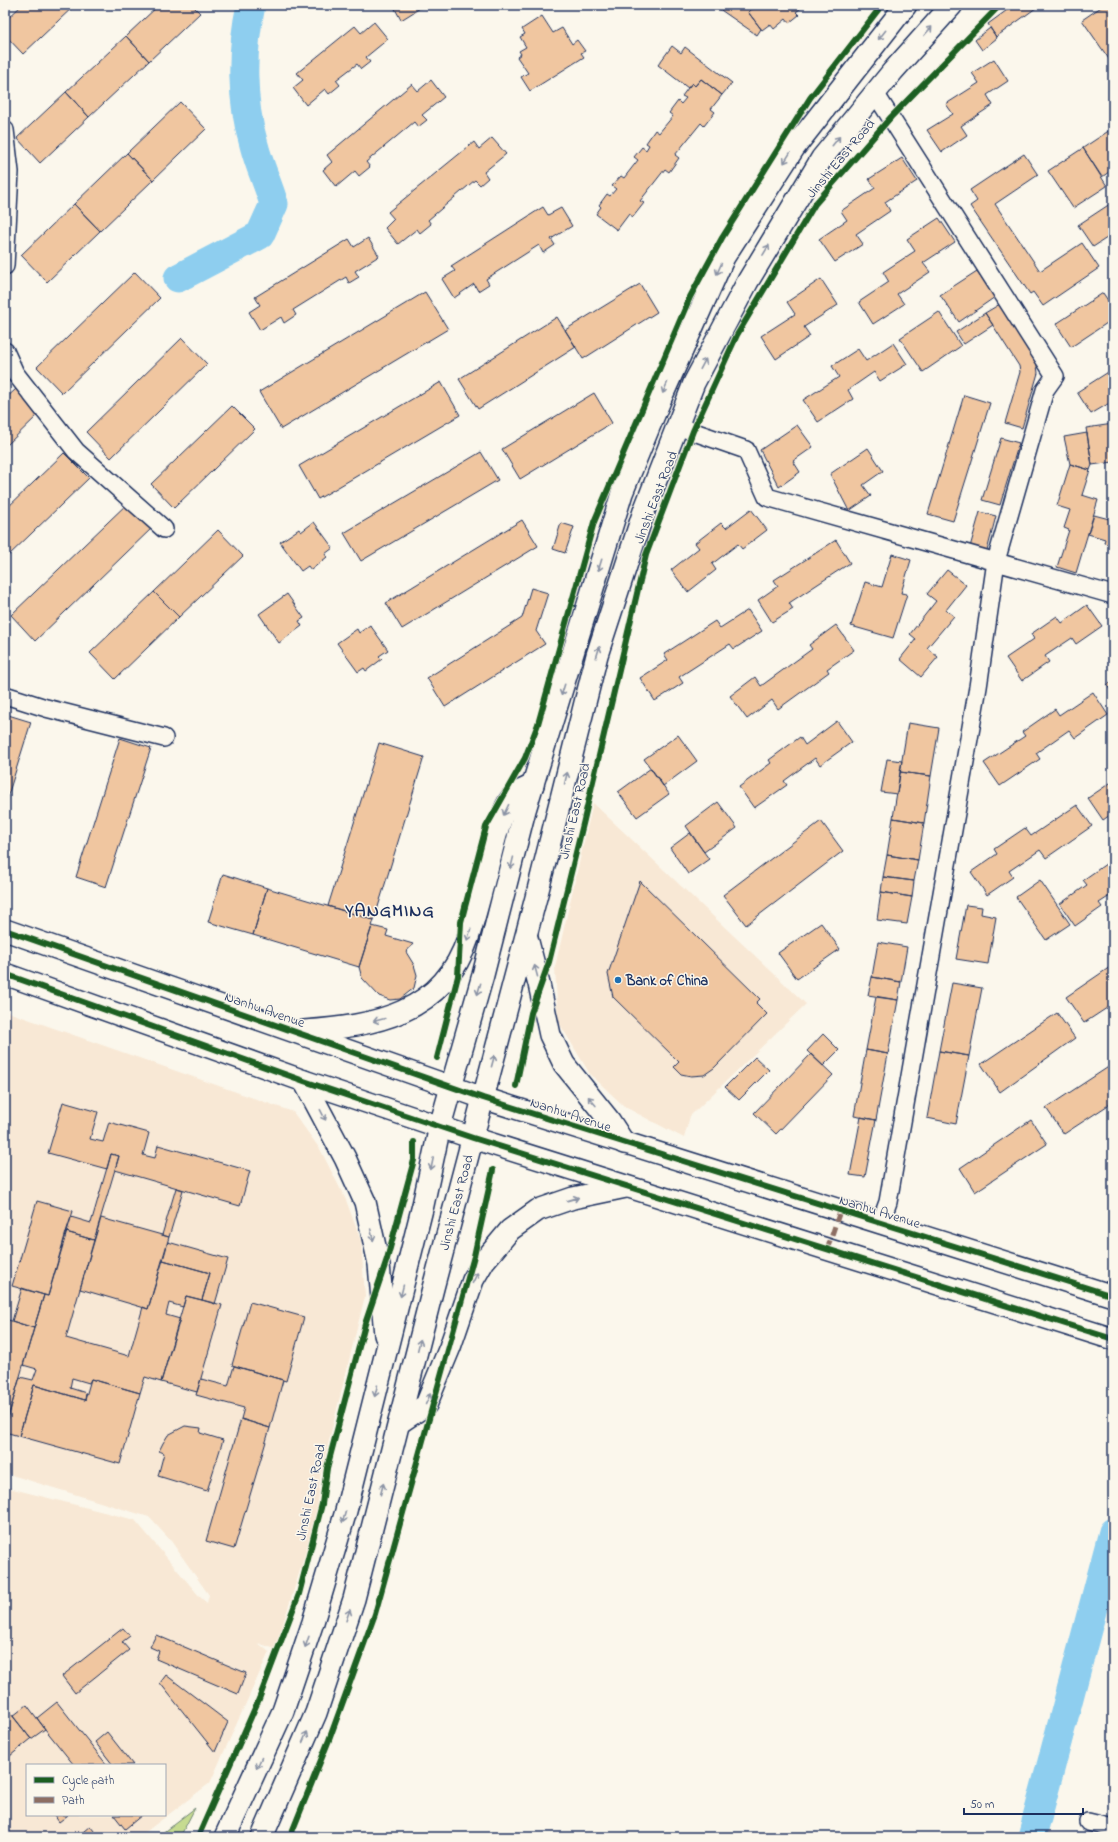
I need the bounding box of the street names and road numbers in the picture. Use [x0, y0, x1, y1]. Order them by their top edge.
street label: Jinshi East Road [802, 115, 881, 203]
street label: Jinshi East Road [629, 448, 684, 547]
street label: Jinshi East Road [554, 761, 597, 861]
street label: Nanhu Avenue [221, 987, 308, 1034]
street label: Nanhu Avenue [527, 1092, 614, 1139]
street label: Jinshi East Road [434, 1152, 480, 1253]
street label: Nanhu Avenue [836, 1190, 923, 1235]
street label: Jinshi East Road [291, 1442, 332, 1542]

